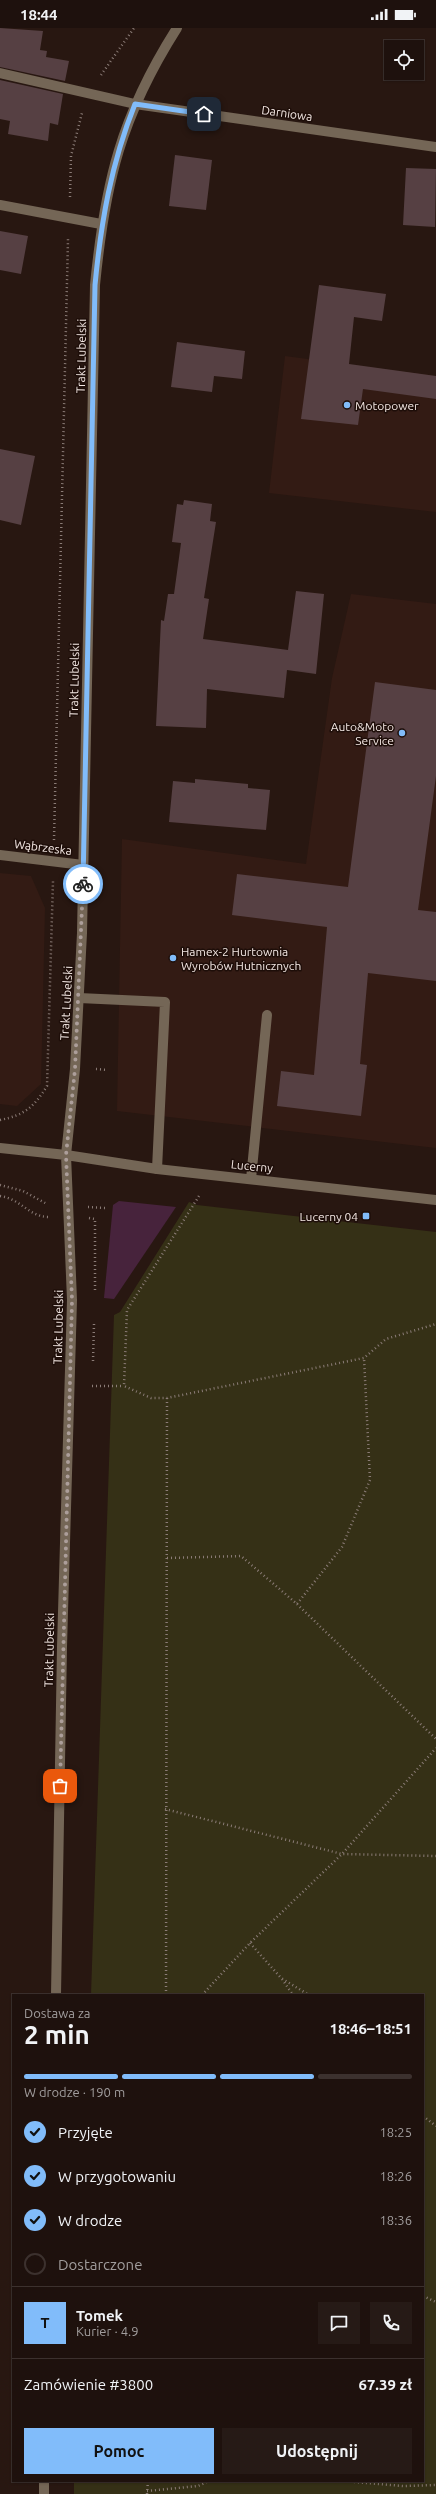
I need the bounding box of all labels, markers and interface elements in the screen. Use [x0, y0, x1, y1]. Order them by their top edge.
text: 18:44 [20, 6, 58, 23]
map controls [384, 40, 424, 80]
button: locate [384, 40, 424, 80]
pin [187, 97, 221, 131]
icon: home [193, 103, 215, 125]
street label: Darniowa [261, 103, 313, 123]
street label: Trakt Lubelski [74, 319, 88, 393]
place label: Motopower [355, 399, 419, 412]
marker: Motopower [342, 400, 352, 410]
street label: Trakt Lubelski [67, 643, 81, 717]
place label: Auto&Moto Service [331, 720, 394, 747]
marker: Auto&Moto Service [397, 728, 407, 738]
street label: Wąbrzeska [13, 837, 73, 857]
courier [63, 864, 103, 904]
icon: bike [72, 873, 94, 895]
place label: Hamex-2 Hurtownia Wyrobów Hutnicznych [181, 945, 301, 972]
marker: Hamex-2 Hurtownia Wyrobów Hutnicznych [168, 953, 178, 963]
street label: Trakt Lubelski [58, 965, 74, 1041]
street label: Lucerny [230, 1157, 274, 1175]
place label: Lucerny 04 [299, 1210, 358, 1223]
marker: Lucerny 04 [361, 1211, 371, 1221]
street label: Trakt Lubelski [51, 1290, 65, 1364]
street label: Trakt Lubelski [42, 1613, 56, 1687]
pin [43, 1769, 77, 1803]
icon: bag [49, 1775, 71, 1797]
text: Dostawa za [24, 2006, 91, 2020]
text: 2 min [24, 2020, 90, 2049]
text: 18:46–18:51 [329, 2020, 412, 2037]
text: W drodze · 190 m [24, 2085, 125, 2099]
icon: check [24, 2121, 46, 2143]
text: Przyjęte [58, 2124, 113, 2141]
text: 18:25 [379, 2125, 412, 2139]
icon: check [24, 2165, 46, 2187]
text: W przygotowaniu [58, 2168, 176, 2185]
text: 18:26 [379, 2169, 412, 2183]
icon: check [24, 2209, 46, 2231]
text: W drodze [58, 2212, 122, 2229]
text: 18:36 [379, 2213, 412, 2227]
text: Dostarczone [58, 2256, 142, 2273]
button: chat [318, 2302, 360, 2344]
button: phone [370, 2302, 412, 2344]
text: Tomek [76, 2307, 123, 2324]
text: T [40, 2314, 50, 2331]
text: Kurier · 4.9 [76, 2324, 139, 2338]
text: Zamówienie #3800 [24, 2376, 153, 2393]
text: 67.39 zł [358, 2376, 412, 2393]
button: Pomoc [24, 2428, 214, 2474]
button: Udostępnij [222, 2428, 412, 2474]

